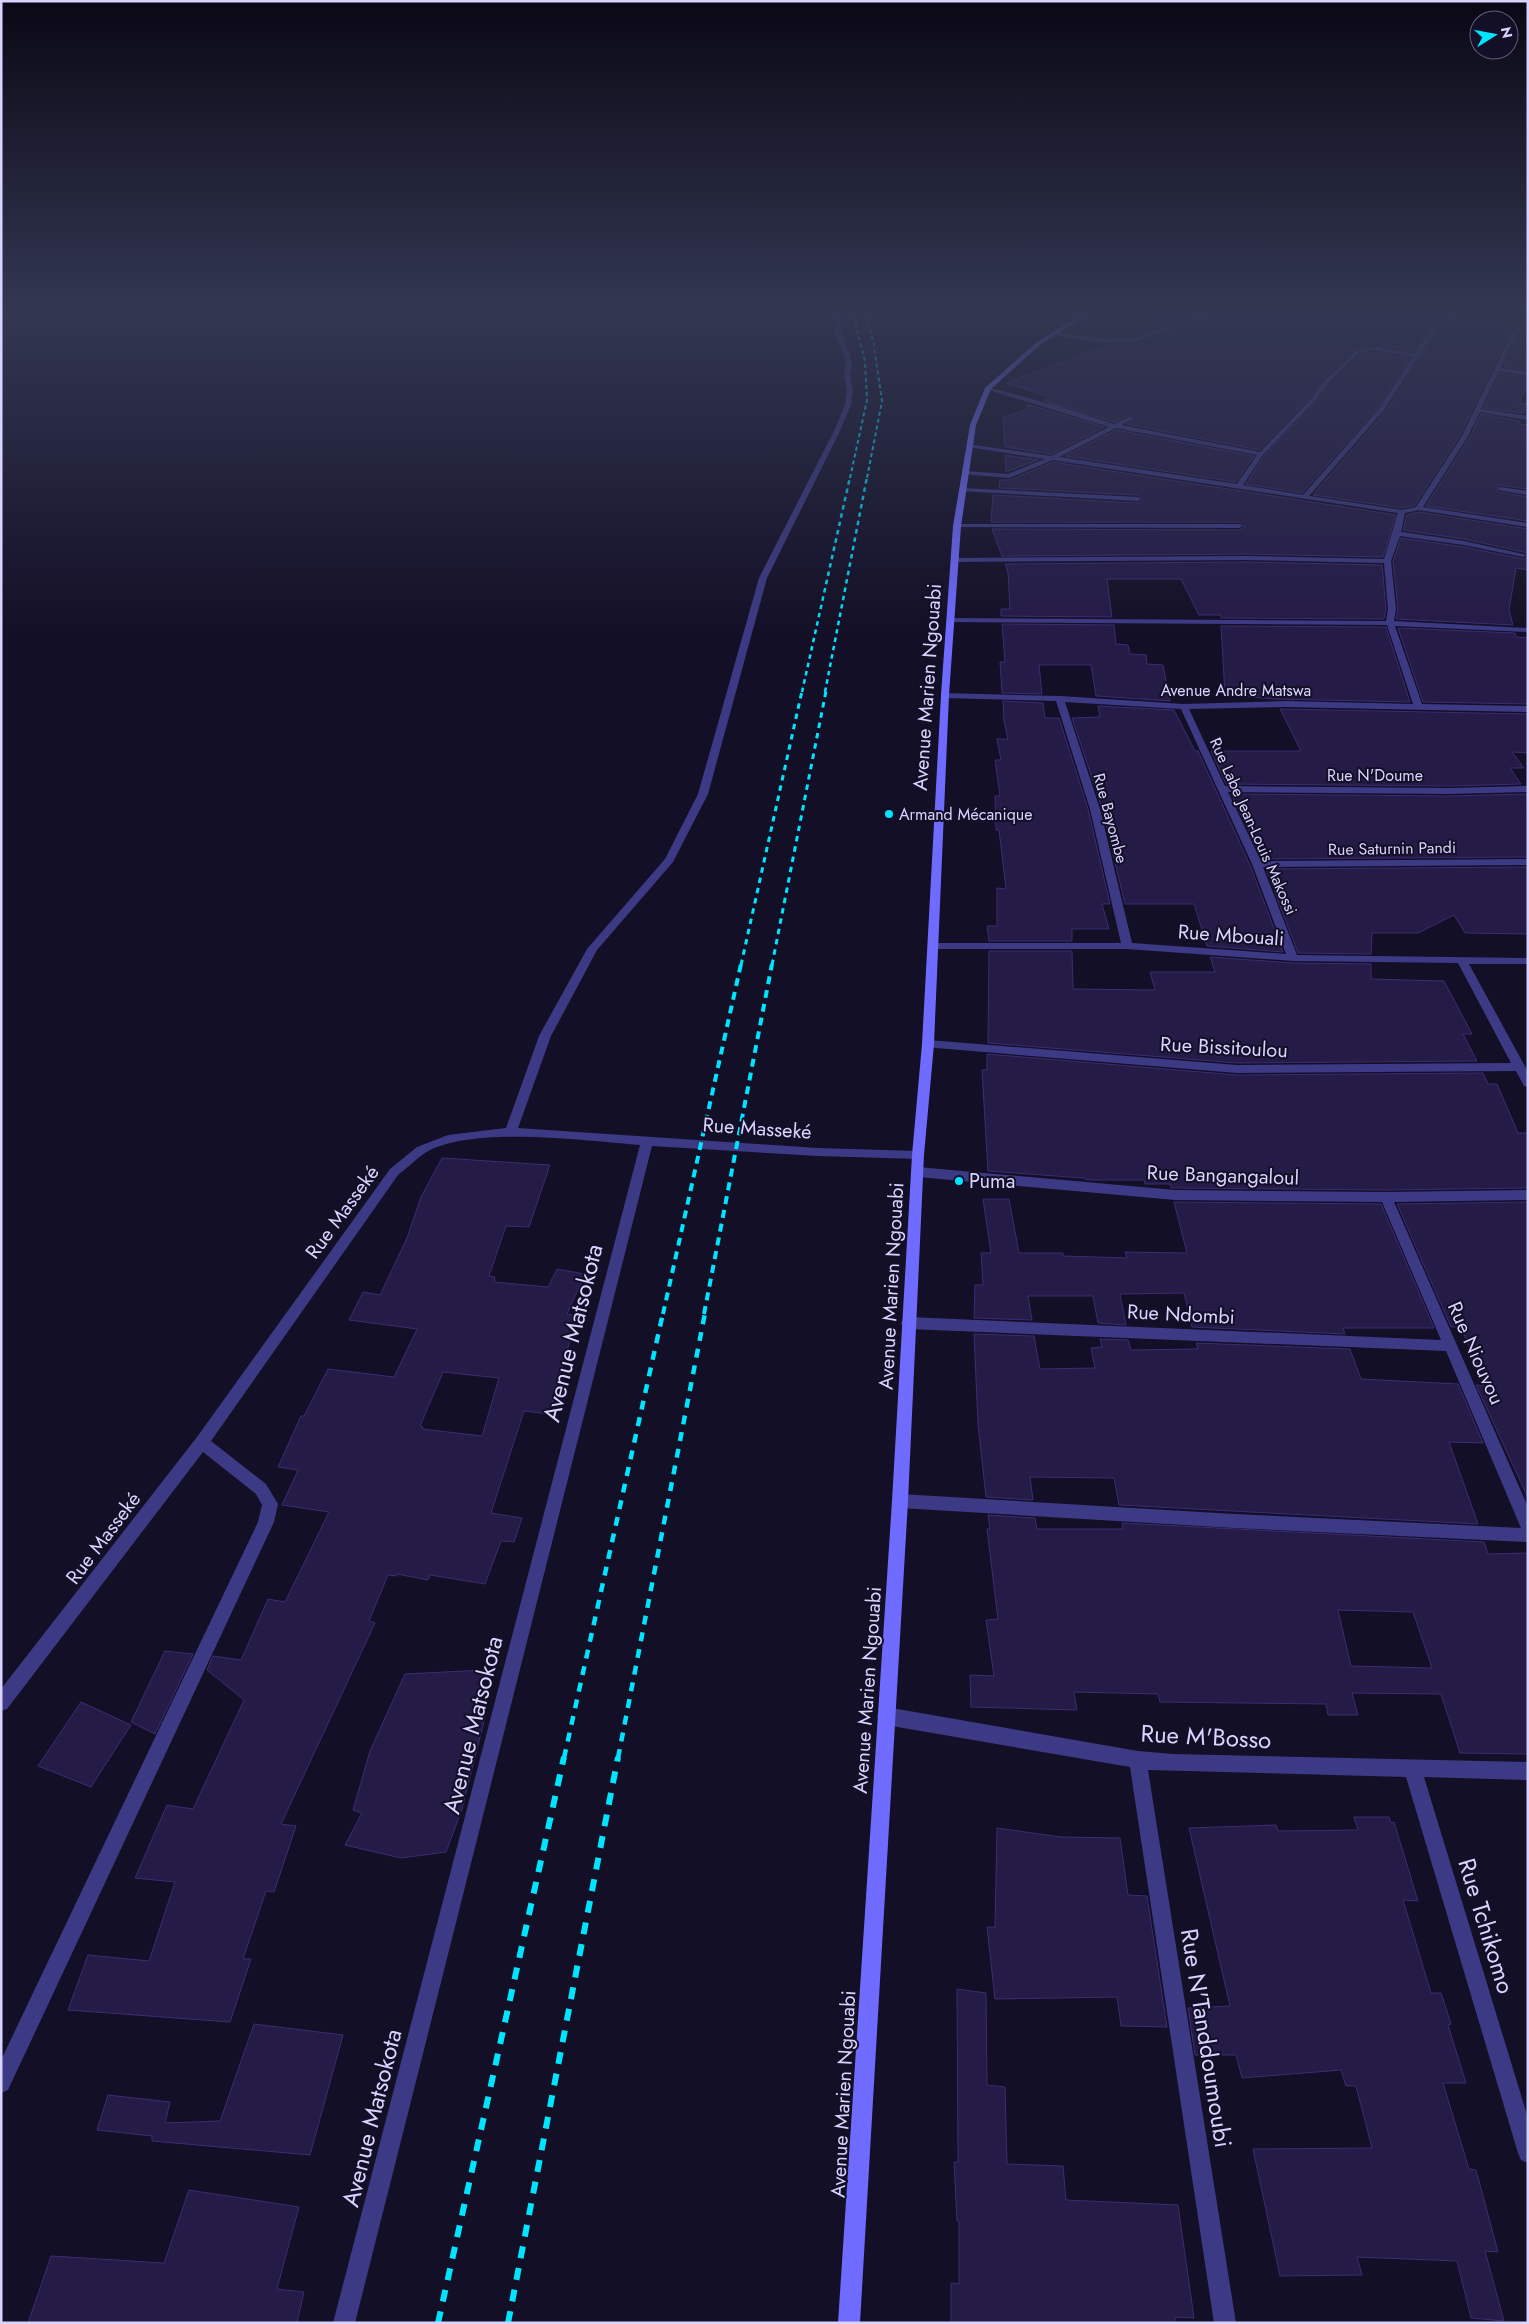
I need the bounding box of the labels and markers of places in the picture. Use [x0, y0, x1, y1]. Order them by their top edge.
place label: Armand Mécanique [899, 803, 1032, 826]
marker: Armand Mécanique [883, 808, 895, 820]
place label: Puma [969, 1167, 1015, 1196]
marker: Puma [953, 1175, 965, 1187]

